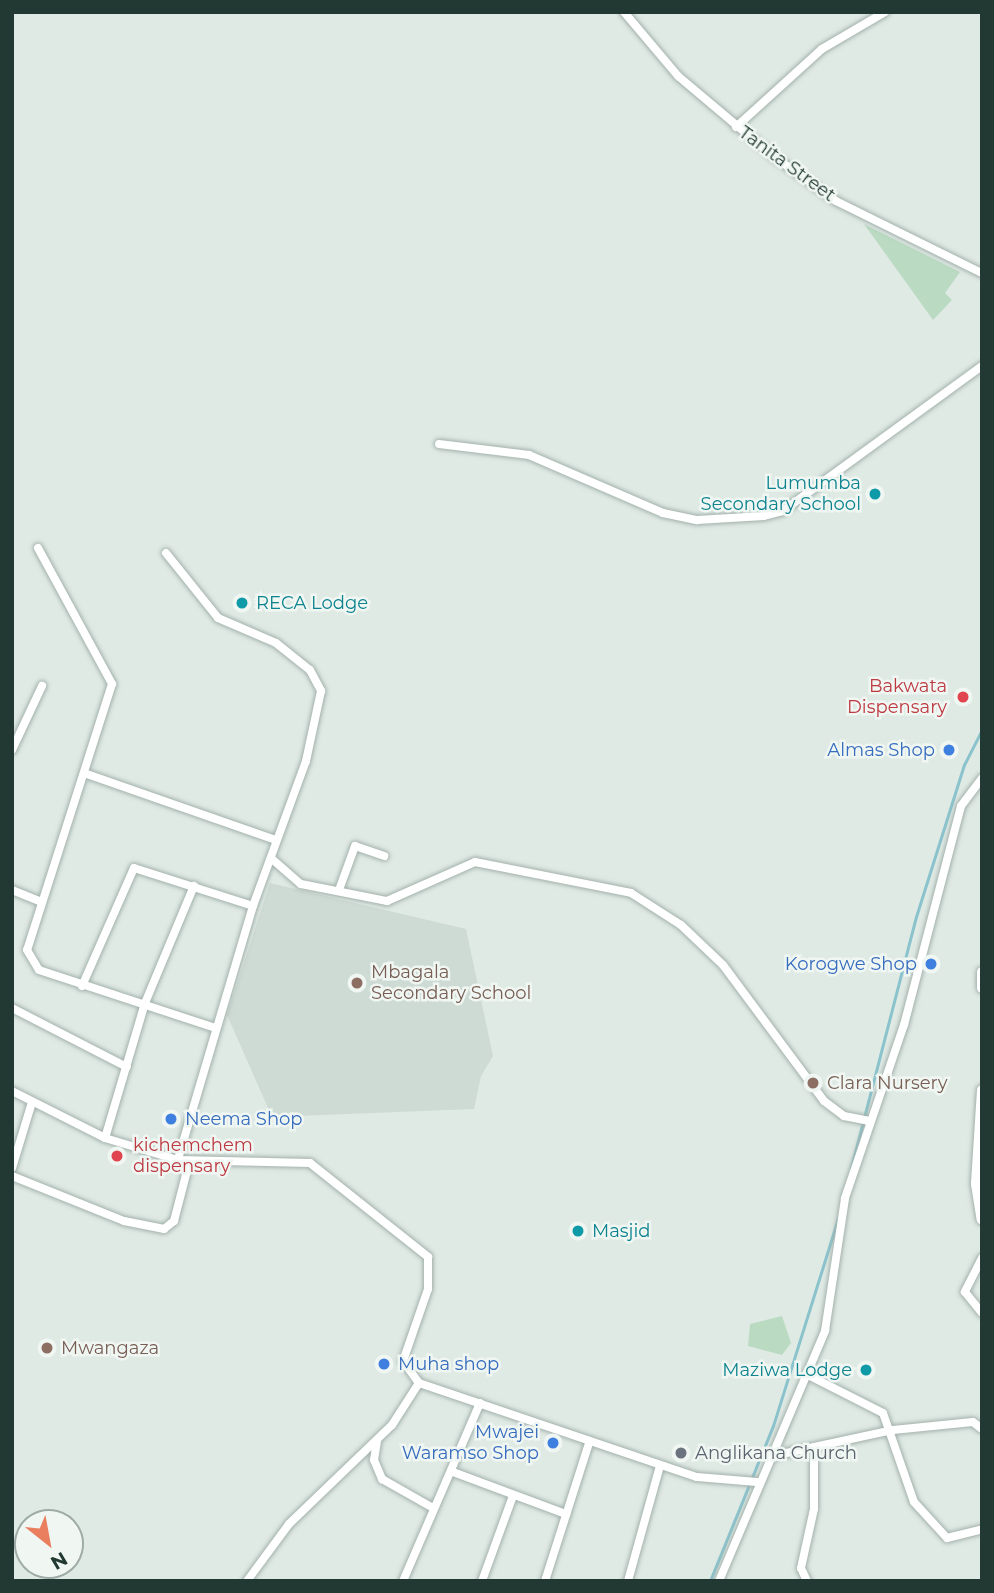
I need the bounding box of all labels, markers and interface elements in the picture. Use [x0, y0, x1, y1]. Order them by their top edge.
street label: Tanita Street [735, 122, 839, 206]
place label: Lumumba Secondary School [701, 473, 861, 516]
marker: Lumumba Secondary School [867, 486, 883, 502]
place label: RECA Lodge [256, 592, 368, 614]
marker: RECA Lodge [234, 595, 250, 611]
place label: Bakwata Dispensary [847, 676, 947, 718]
marker: Bakwata Dispensary [953, 687, 973, 707]
place label: Almas Shop [827, 739, 935, 761]
marker: Almas Shop [941, 742, 957, 758]
place label: Korogwe Shop [785, 953, 917, 975]
marker: Korogwe Shop [923, 956, 939, 972]
place label: Mbagala Secondary School [371, 962, 531, 1004]
marker: Mbagala Secondary School [349, 975, 365, 991]
place label: Clara Nursery [827, 1072, 947, 1094]
marker: Clara Nursery [805, 1075, 821, 1091]
place label: Neema Shop [185, 1108, 303, 1130]
marker: Neema Shop [163, 1111, 179, 1127]
place label: kichemchem dispensary [133, 1135, 253, 1178]
marker: kichemchem dispensary [107, 1146, 127, 1166]
place label: Masjid [592, 1220, 651, 1242]
marker: Masjid [570, 1223, 586, 1239]
place label: Mwangaza [61, 1337, 159, 1359]
marker: Mwangaza [39, 1340, 55, 1356]
place label: Muha shop [398, 1353, 499, 1375]
marker: Muha shop [376, 1356, 392, 1372]
place label: Maziwa Lodge [722, 1359, 852, 1381]
marker: Maziwa Lodge [858, 1362, 874, 1378]
place label: Mwajei Waramso Shop [402, 1422, 539, 1464]
marker: Mwajei Waramso Shop [545, 1435, 561, 1451]
place label: Anglikana Church [695, 1442, 857, 1464]
marker: Anglikana Church [673, 1445, 689, 1461]
north arrow [14, 1509, 84, 1579]
text: N [47, 1547, 72, 1575]

